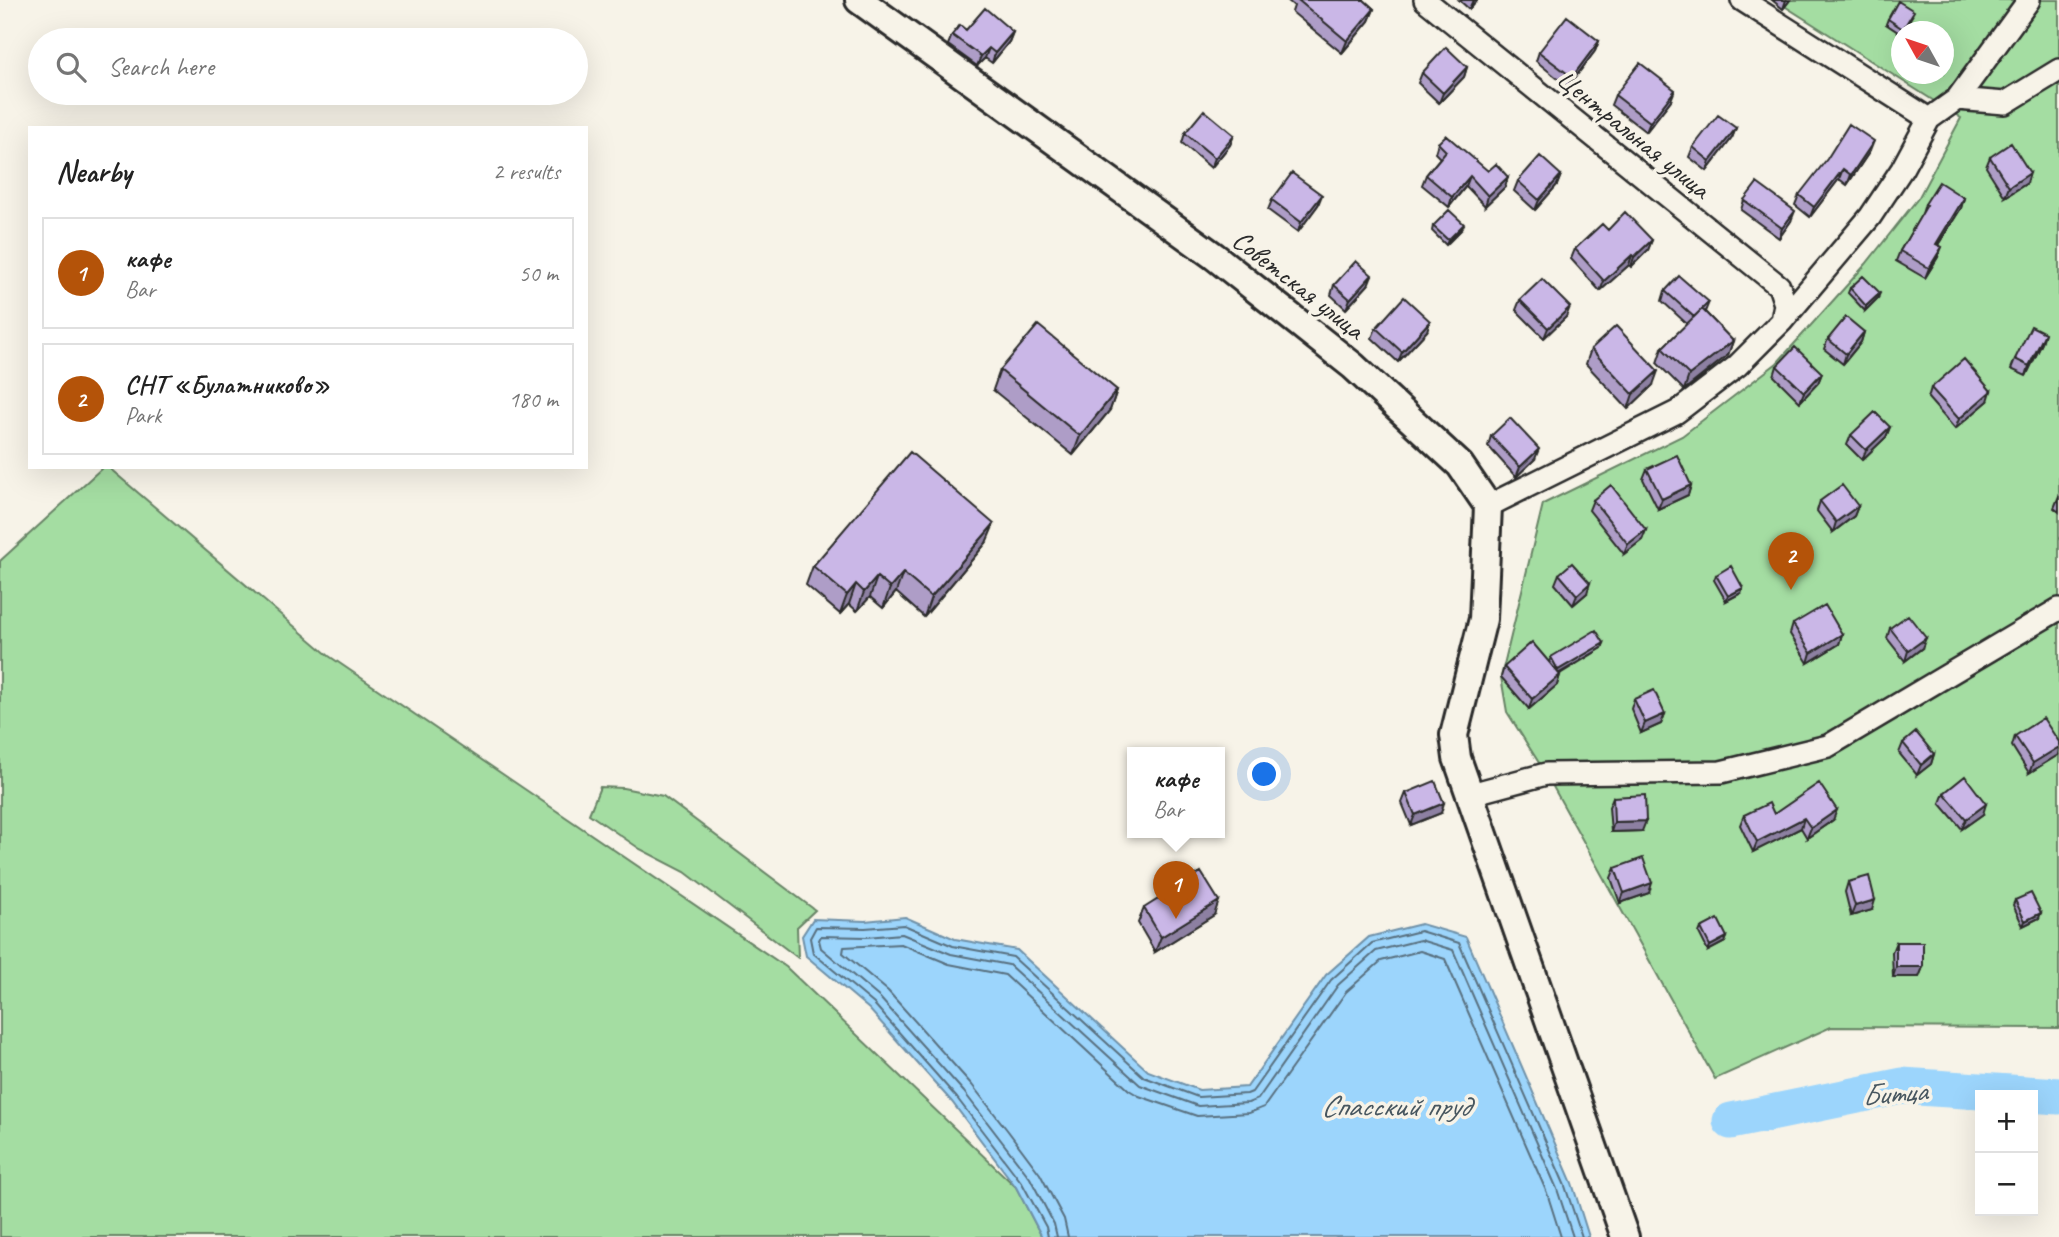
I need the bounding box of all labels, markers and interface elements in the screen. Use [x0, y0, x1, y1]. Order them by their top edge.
north arrow [1891, 21, 1954, 84]
search box [28, 28, 588, 105]
icon: search [52, 48, 90, 86]
text: Search here [108, 50, 214, 83]
street label: Центральная улица [1550, 61, 1719, 207]
text: Nearby [56, 153, 132, 191]
text: 2 results [493, 157, 560, 186]
street label: Советская улица [1226, 222, 1373, 348]
text: кафе [125, 242, 171, 275]
text: 1 [76, 259, 86, 288]
text: 50 m [519, 259, 558, 288]
text: Bar [125, 275, 155, 304]
text: СНТ «Булатниково» [125, 368, 330, 401]
text: 2 [76, 385, 86, 414]
text: 180 m [509, 385, 558, 414]
text: Park [125, 401, 161, 430]
pin: 2 [1768, 532, 1814, 590]
popup [1127, 747, 1225, 838]
your location [1247, 757, 1281, 791]
text: кафе [1153, 762, 1199, 795]
text: Bar [1153, 795, 1183, 824]
pin: 1 [1153, 861, 1199, 919]
water label: Битца [1860, 1071, 1931, 1115]
water label: Спасский пруд [1321, 1087, 1475, 1125]
map controls [1975, 1090, 2038, 1216]
button: + [1975, 1090, 2038, 1153]
button: − [1975, 1153, 2038, 1216]

